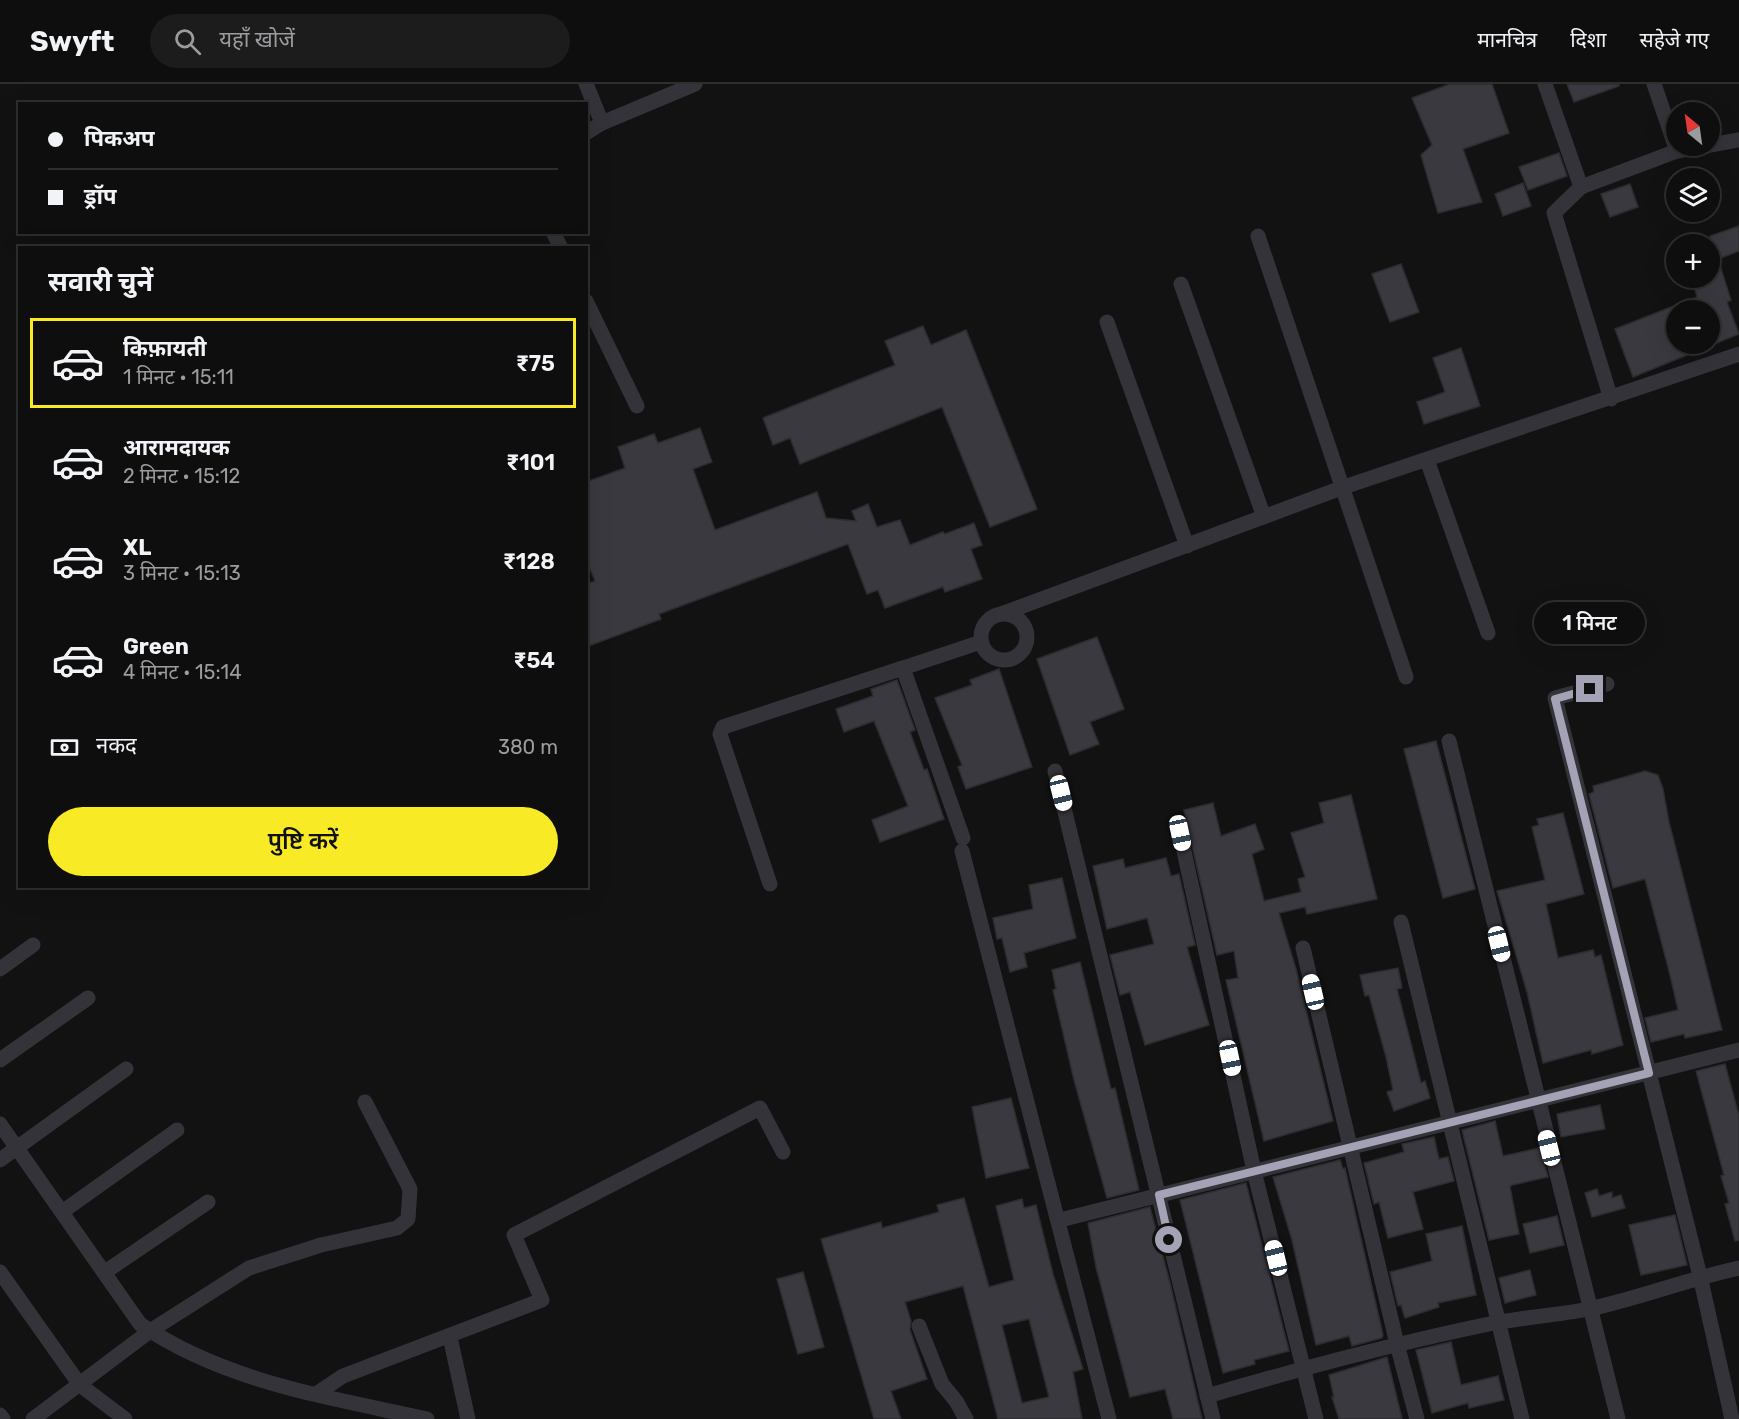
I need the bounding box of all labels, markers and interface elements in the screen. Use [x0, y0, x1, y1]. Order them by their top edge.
search box [150, 14, 570, 68]
text: Swyft [30, 25, 114, 58]
icon: search [171, 25, 204, 58]
text: यहाँ खोजें [219, 26, 295, 53]
text: मानचित्र [1477, 27, 1537, 52]
text: दिशा [1570, 27, 1606, 52]
text: सहेजे गए [1639, 27, 1709, 52]
north arrow [1666, 102, 1720, 156]
map controls [1666, 102, 1720, 354]
text: पिकअप [84, 125, 155, 152]
button: layers [1666, 168, 1720, 222]
text: ड्रॉप [84, 183, 117, 210]
button: + [1666, 234, 1720, 288]
text: सवारी चुनें [48, 266, 153, 298]
button: − [1666, 300, 1720, 354]
text: किफ़ायती [123, 335, 207, 362]
icon: car [51, 336, 105, 390]
text: ₹75 [516, 350, 555, 377]
text: 1 मिनट · 15:11 [123, 365, 234, 389]
text: आरामदायक [123, 434, 230, 461]
icon: car [51, 435, 105, 489]
text: ₹101 [506, 449, 555, 476]
text: 2 मिनट · 15:12 [123, 464, 240, 488]
icon: car [51, 534, 105, 588]
text: XL [123, 534, 151, 561]
text: ₹128 [503, 548, 555, 575]
text: 3 मिनट · 15:13 [123, 561, 241, 585]
callout: 1 मिनट [1534, 602, 1646, 644]
text: 1 मिनट [1562, 611, 1617, 635]
icon: car [51, 633, 105, 687]
text: Green [123, 633, 189, 660]
text: ₹54 [513, 647, 555, 674]
text: 4 मिनट · 15:14 [123, 660, 242, 684]
route end [1576, 675, 1603, 702]
icon: cash [48, 731, 81, 764]
text: नकद [96, 732, 137, 759]
text: 380 m [498, 735, 558, 759]
car [1048, 773, 1074, 813]
button: पुष्टि करें [48, 807, 558, 876]
car [1167, 814, 1193, 852]
car [1486, 924, 1512, 964]
car [1300, 972, 1326, 1012]
car [1217, 1039, 1243, 1077]
car [1536, 1128, 1562, 1168]
route start [1155, 1226, 1182, 1253]
car [1263, 1238, 1289, 1278]

